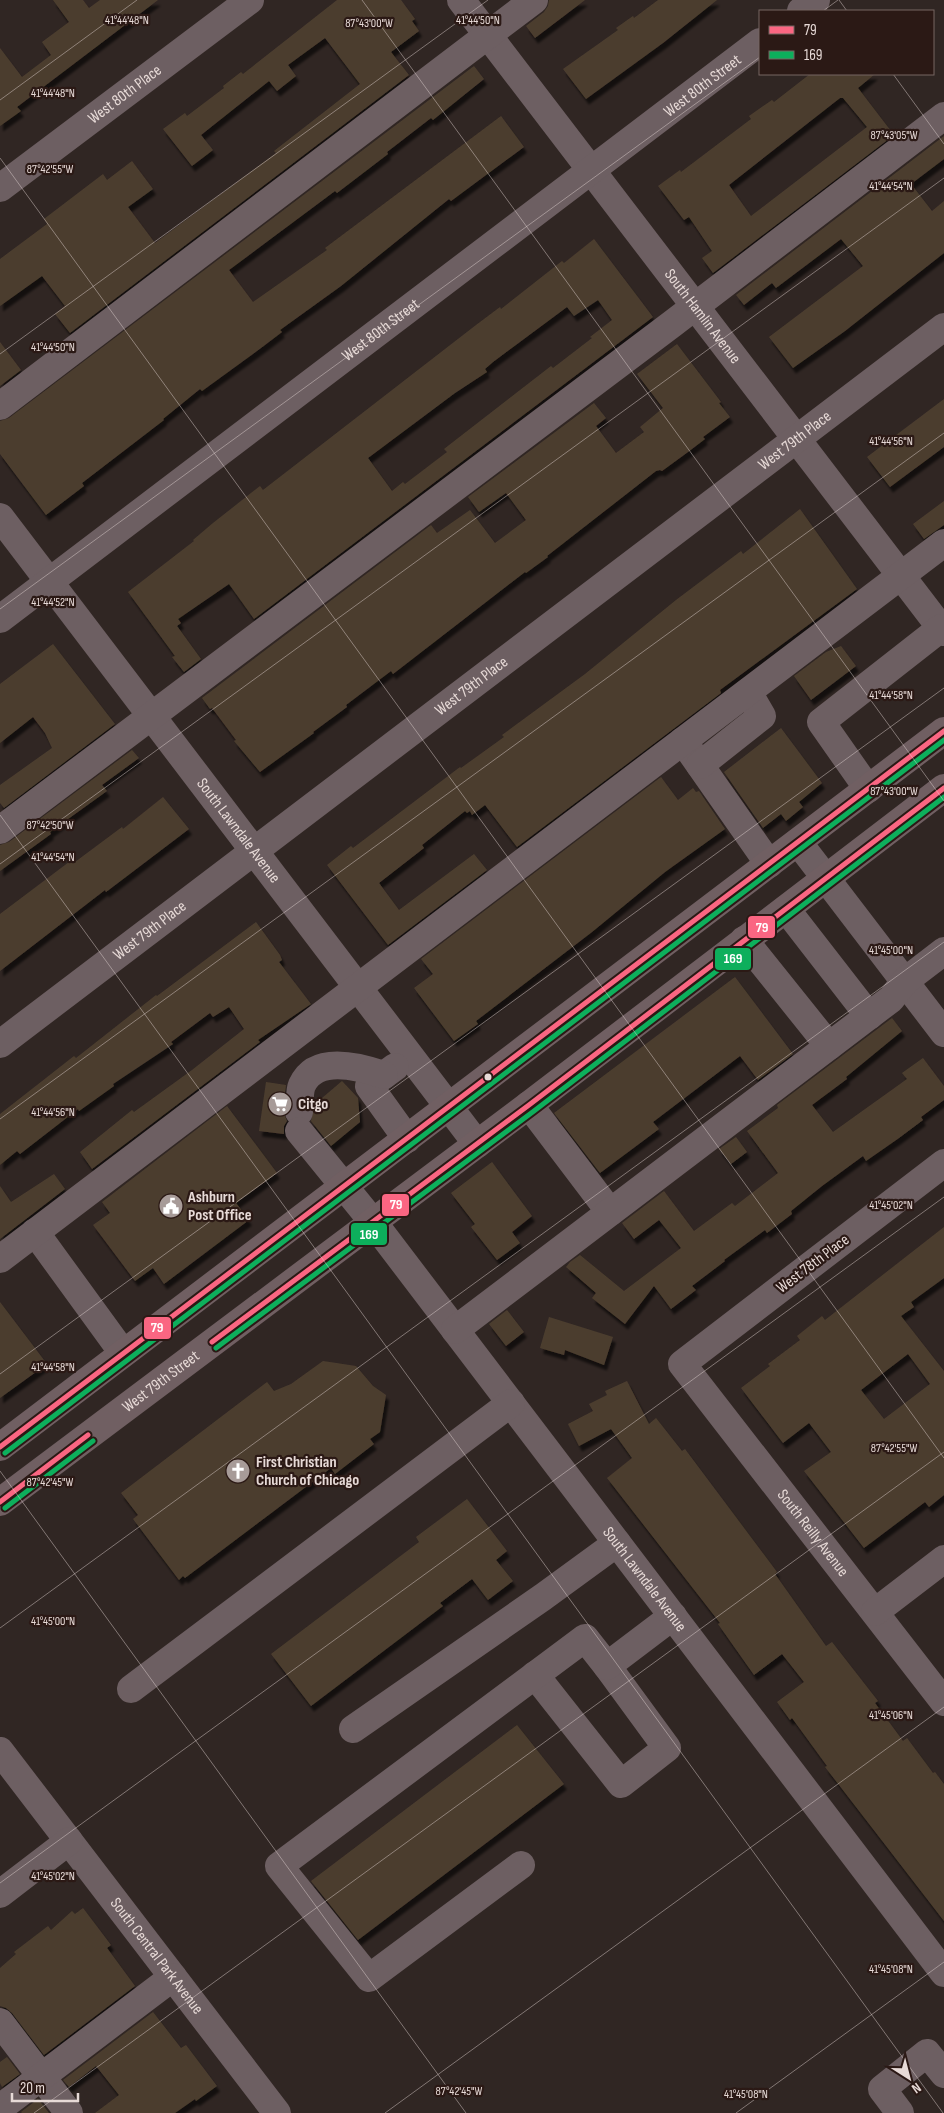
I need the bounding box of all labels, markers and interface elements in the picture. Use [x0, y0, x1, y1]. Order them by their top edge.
legend [759, 10, 934, 75]
text: 41°44'48"N [105, 13, 149, 28]
text: 41°44'50"N [456, 13, 500, 28]
text: 87°43'00"W [345, 16, 393, 31]
text: 79 [804, 21, 817, 40]
text: 169 [804, 46, 822, 65]
street label: West 80th Street [660, 50, 745, 121]
street label: West 80th Place [84, 61, 165, 128]
text: 41°44'48"N [31, 86, 75, 101]
text: 87°43'05"W [870, 128, 918, 143]
text: 87°42'55"W [27, 162, 73, 177]
text: 41°44'54"N [869, 179, 913, 194]
street label: South Hamlin Avenue [661, 265, 745, 367]
street label: West 80th Street [338, 294, 423, 365]
text: 41°44'50"N [31, 340, 75, 355]
street label: West 79th Place [755, 407, 835, 474]
text: 41°44'56"N [869, 434, 913, 449]
text: 41°44'52"N [31, 595, 75, 610]
street label: West 79th Place [431, 652, 512, 720]
text: 41°44'58"N [869, 688, 913, 703]
street label: South Lawndale Avenue [193, 775, 284, 887]
text: 87°43'00"W [870, 784, 918, 799]
text: 87°42'50"W [26, 818, 74, 833]
text: 41°44'54"N [31, 850, 75, 865]
street label: West 79th Place [110, 897, 190, 964]
line badge: 79 [747, 915, 776, 939]
text: 79 [756, 919, 769, 936]
text: 41°45'00"N [869, 943, 913, 958]
line badge: 169 [714, 947, 752, 971]
text: 169 [724, 950, 743, 967]
unlabelled marker [483, 1072, 493, 1082]
supermarket icon: Citgo [267, 1091, 293, 1117]
place label: Citgo [298, 1095, 328, 1114]
text: 41°44'56"N [31, 1105, 75, 1120]
place label: Ashburn Post Office [187, 1188, 252, 1225]
public building icon: Ashburn Post Office [158, 1193, 184, 1219]
line badge: 79 [381, 1193, 410, 1217]
text: 79 [390, 1196, 403, 1213]
text: 41°45'02"N [869, 1198, 913, 1213]
line badge: 169 [350, 1222, 388, 1246]
text: 169 [360, 1226, 379, 1243]
street label: West 78th Place [773, 1231, 853, 1297]
line badge: 79 [143, 1316, 172, 1340]
text: 79 [151, 1319, 164, 1336]
street label: West 79th Street [118, 1346, 203, 1416]
text: 41°44'58"N [31, 1360, 75, 1375]
text: 87°42'55"W [871, 1441, 917, 1456]
place label: First Christian Church of Chicago [256, 1453, 359, 1490]
church icon: First Christian Church of Chicago [225, 1458, 251, 1484]
text: 87°42'45"W [27, 1475, 74, 1490]
street label: South Reilly Avenue [773, 1486, 853, 1580]
street label: South Lawndale Avenue [599, 1523, 690, 1635]
text: 41°45'00"N [31, 1614, 75, 1629]
text: 41°45'06"N [869, 1708, 913, 1723]
text: 41°45'02"N [31, 1869, 75, 1884]
street label: South Central Park Avenue [106, 1894, 207, 2018]
text: 41°45'08"N [869, 1962, 913, 1977]
north arrow [884, 2053, 934, 2103]
scale bar [12, 2070, 79, 2102]
text: 20 m [20, 2079, 45, 2098]
text: N [908, 2079, 924, 2097]
text: 87°42'45"W [436, 2084, 483, 2099]
text: 41°45'08"N [724, 2087, 768, 2102]

